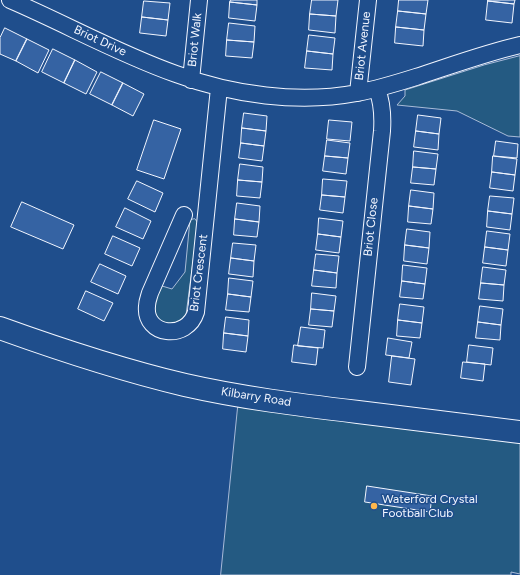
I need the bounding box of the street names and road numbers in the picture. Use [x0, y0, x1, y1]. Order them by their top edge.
street label: Briot Avenue [352, 11, 374, 81]
street label: Briot Walk [185, 12, 205, 68]
street label: Briot Drive [71, 23, 129, 59]
street label: Briot Close [361, 197, 381, 257]
street label: Briot Crescent [187, 234, 211, 312]
street label: Kilbarry Road [220, 384, 292, 410]

